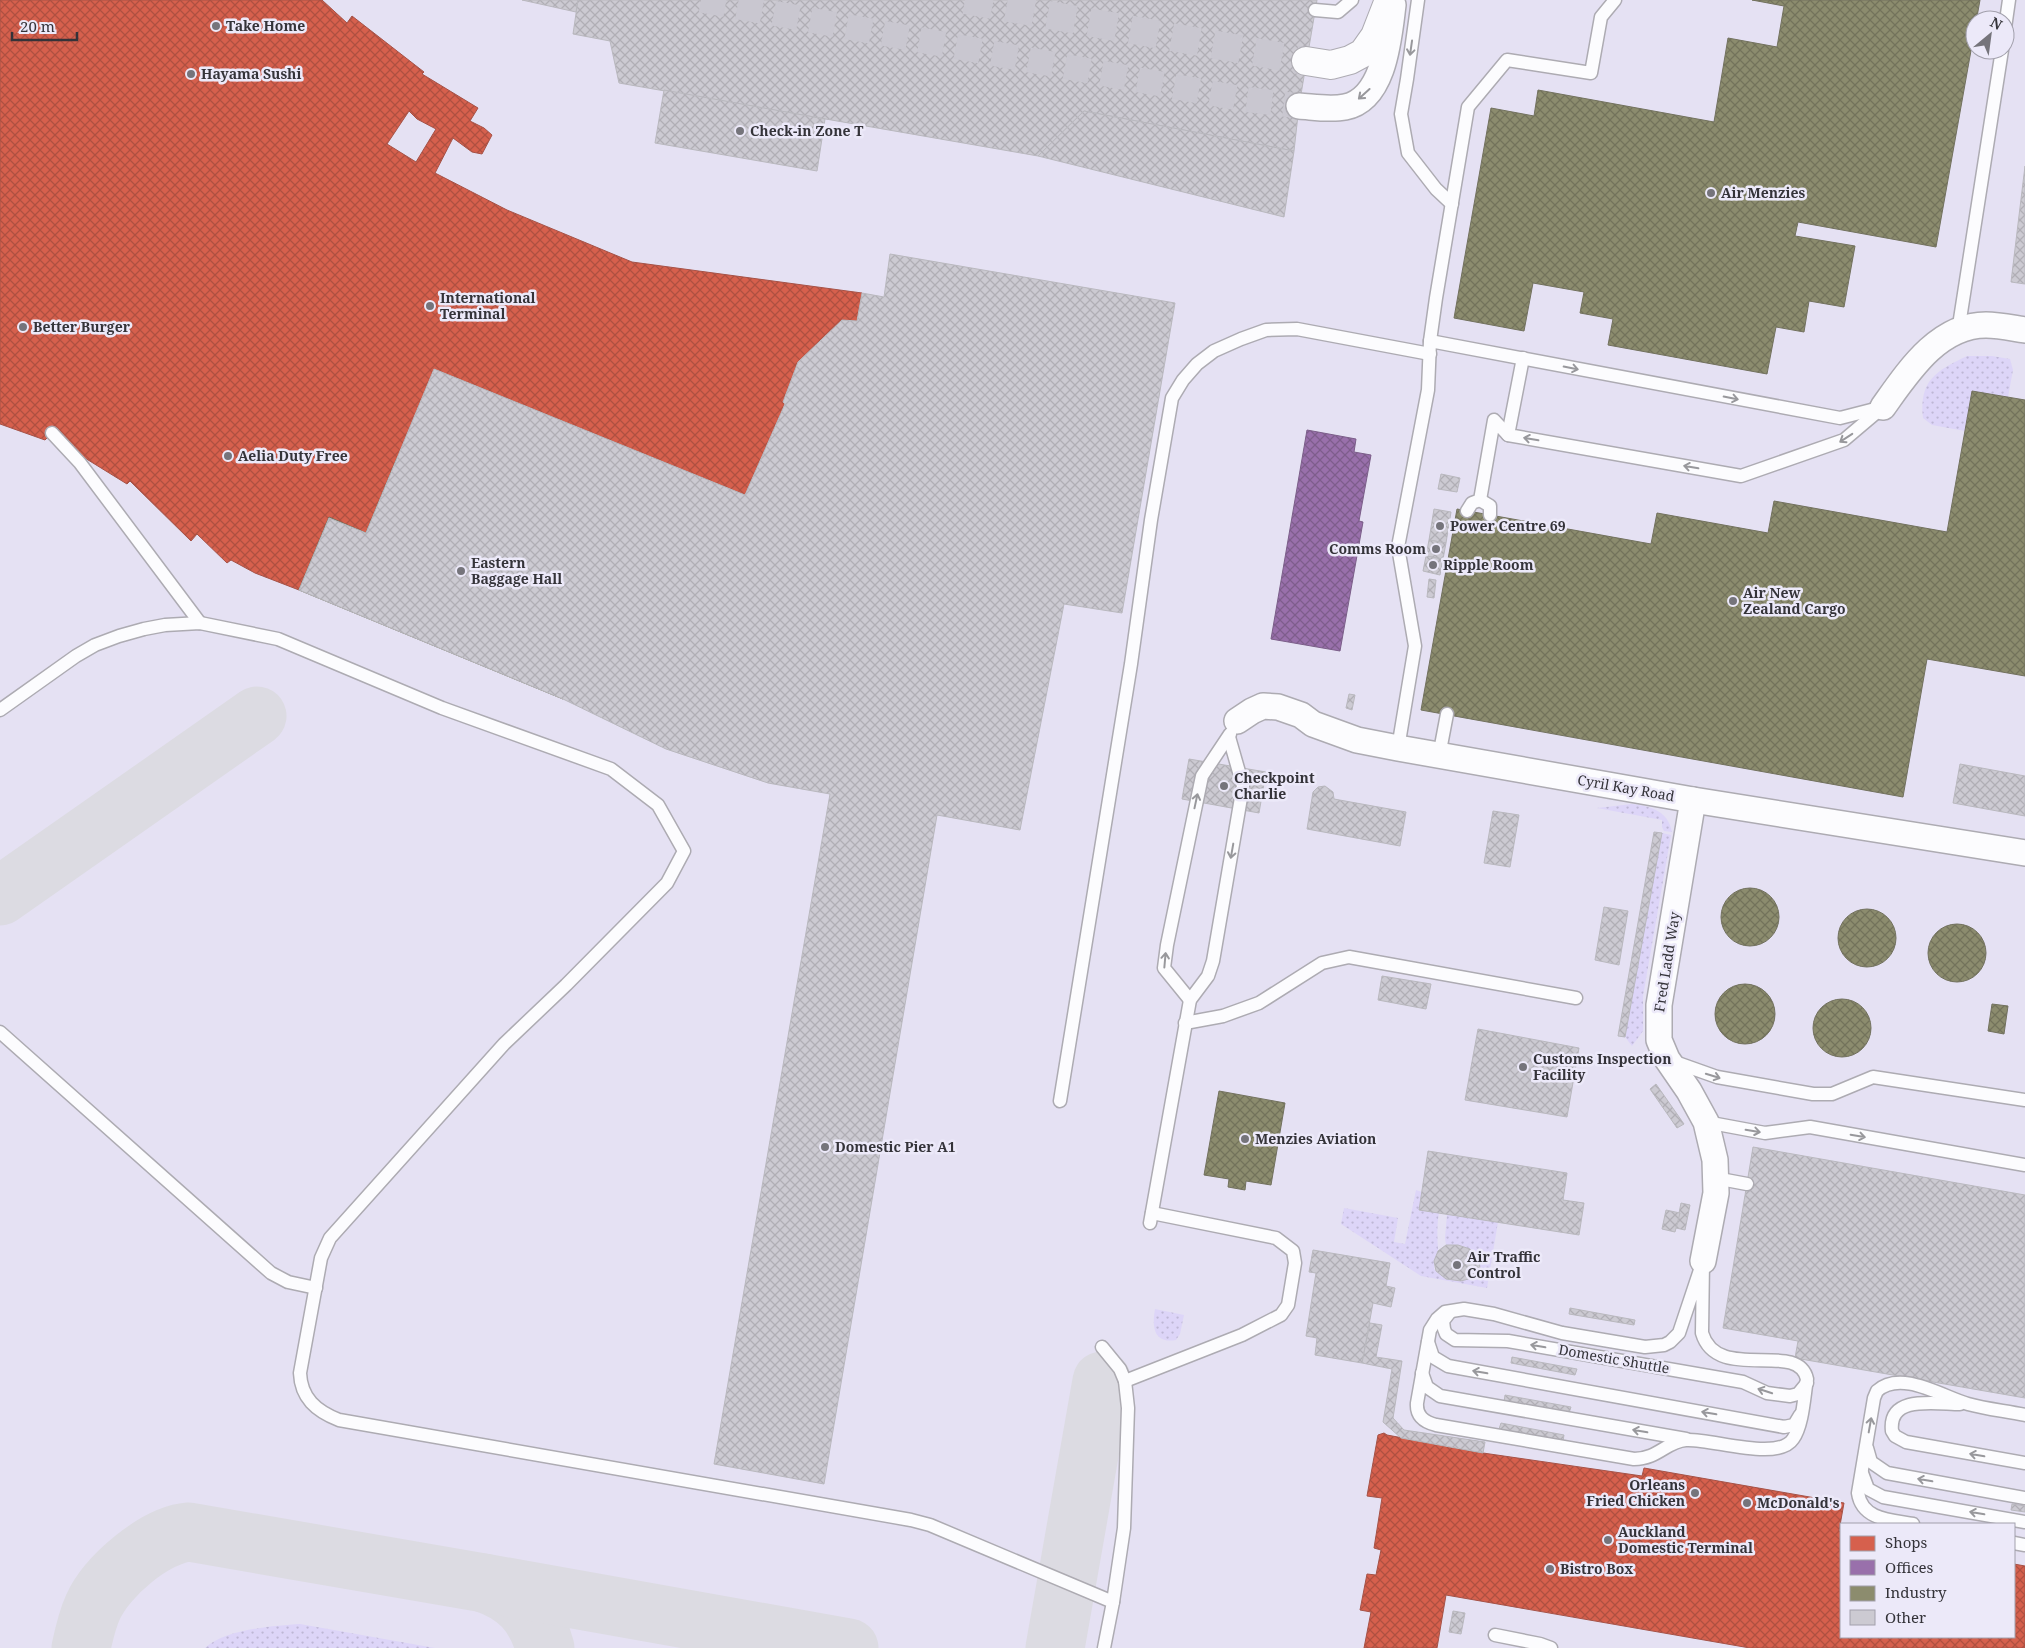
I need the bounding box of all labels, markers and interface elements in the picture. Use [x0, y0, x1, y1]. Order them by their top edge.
scale bar [12, 10, 78, 42]
north arrow [1965, 10, 2015, 60]
text: N [1987, 12, 2006, 34]
text: 20 m [20, 16, 55, 36]
place label: Take Home [226, 16, 305, 35]
marker: Take Home [210, 20, 222, 32]
one-way arrow [1406, 40, 1416, 56]
place label: Hayama Sushi [201, 64, 301, 83]
marker: Hayama Sushi [185, 68, 197, 80]
one-way arrow [1358, 88, 1371, 100]
place label: Check-in Zone T [750, 121, 863, 140]
marker: Check-in Zone T [734, 125, 746, 137]
place label: Air Menzies [1721, 183, 1805, 202]
marker: Air Menzies [1705, 187, 1717, 199]
place label: International Terminal [440, 288, 536, 323]
marker: International Terminal [424, 300, 436, 312]
place label: Better Burger [33, 317, 131, 336]
marker: Better Burger [17, 321, 29, 333]
one-way arrow [1563, 363, 1579, 373]
one-way arrow [1722, 393, 1738, 403]
one-way arrow [1839, 433, 1853, 443]
one-way arrow [1523, 434, 1539, 444]
place label: Aelia Duty Free [238, 446, 348, 465]
marker: Aelia Duty Free [222, 450, 234, 462]
one-way arrow [1683, 462, 1699, 472]
place label: Power Centre 69 [1450, 516, 1566, 535]
marker: Power Centre 69 [1434, 520, 1446, 532]
place label: Comms Room [1329, 539, 1426, 558]
marker: Comms Room [1430, 543, 1442, 555]
place label: Eastern Baggage Hall [471, 553, 562, 588]
place label: Ripple Room [1443, 555, 1534, 574]
marker: Ripple Room [1427, 559, 1439, 571]
marker: Eastern Baggage Hall [455, 565, 467, 577]
place label: Air New Zealand Cargo [1743, 583, 1846, 618]
marker: Air New Zealand Cargo [1727, 595, 1739, 607]
place label: Checkpoint Charlie [1234, 768, 1315, 803]
street label: Cyril Kay Road [1576, 770, 1677, 805]
marker: Checkpoint Charlie [1218, 780, 1230, 792]
one-way arrow [1192, 793, 1202, 809]
one-way arrow [1226, 843, 1236, 859]
street label: Fred Ladd Way [1649, 910, 1684, 1013]
one-way arrow [1161, 953, 1170, 969]
place label: Customs Inspection Facility [1533, 1049, 1672, 1084]
marker: Customs Inspection Facility [1517, 1061, 1529, 1073]
one-way arrow [1704, 1071, 1720, 1081]
one-way arrow [1745, 1126, 1761, 1136]
place label: Menzies Aviation [1255, 1129, 1376, 1148]
one-way arrow [1849, 1131, 1865, 1141]
marker: Menzies Aviation [1239, 1133, 1251, 1145]
place label: Domestic Pier A1 [835, 1137, 956, 1156]
marker: Domestic Pier A1 [819, 1141, 831, 1153]
place label: Air Traffic Control [1467, 1247, 1540, 1282]
marker: Air Traffic Control [1451, 1259, 1463, 1271]
street label: Domestic Shuttle [1557, 1339, 1671, 1378]
one-way arrow [1530, 1340, 1546, 1350]
one-way arrow [1472, 1366, 1488, 1376]
one-way arrow [1757, 1386, 1773, 1396]
one-way arrow [1701, 1408, 1717, 1418]
one-way arrow [1865, 1417, 1875, 1433]
one-way arrow [1633, 1425, 1649, 1435]
one-way arrow [1969, 1449, 1985, 1459]
one-way arrow [1918, 1474, 1934, 1484]
place label: Orleans Fried Chicken [1586, 1475, 1685, 1510]
marker: Orleans Fried Chicken [1689, 1487, 1701, 1499]
place label: McDonald's [1757, 1493, 1840, 1512]
marker: McDonald's [1741, 1497, 1753, 1509]
one-way arrow [1969, 1508, 1985, 1518]
place label: Auckland Domestic Terminal [1618, 1522, 1753, 1557]
legend [1840, 1523, 2015, 1638]
text: Shops [1885, 1532, 1928, 1552]
marker: Auckland Domestic Terminal [1602, 1534, 1614, 1546]
text: Offices [1885, 1557, 1934, 1577]
place label: Bistro Box [1560, 1559, 1633, 1578]
marker: Bistro Box [1544, 1563, 1556, 1575]
text: Industry [1885, 1582, 1947, 1602]
text: Other [1885, 1607, 1926, 1627]

